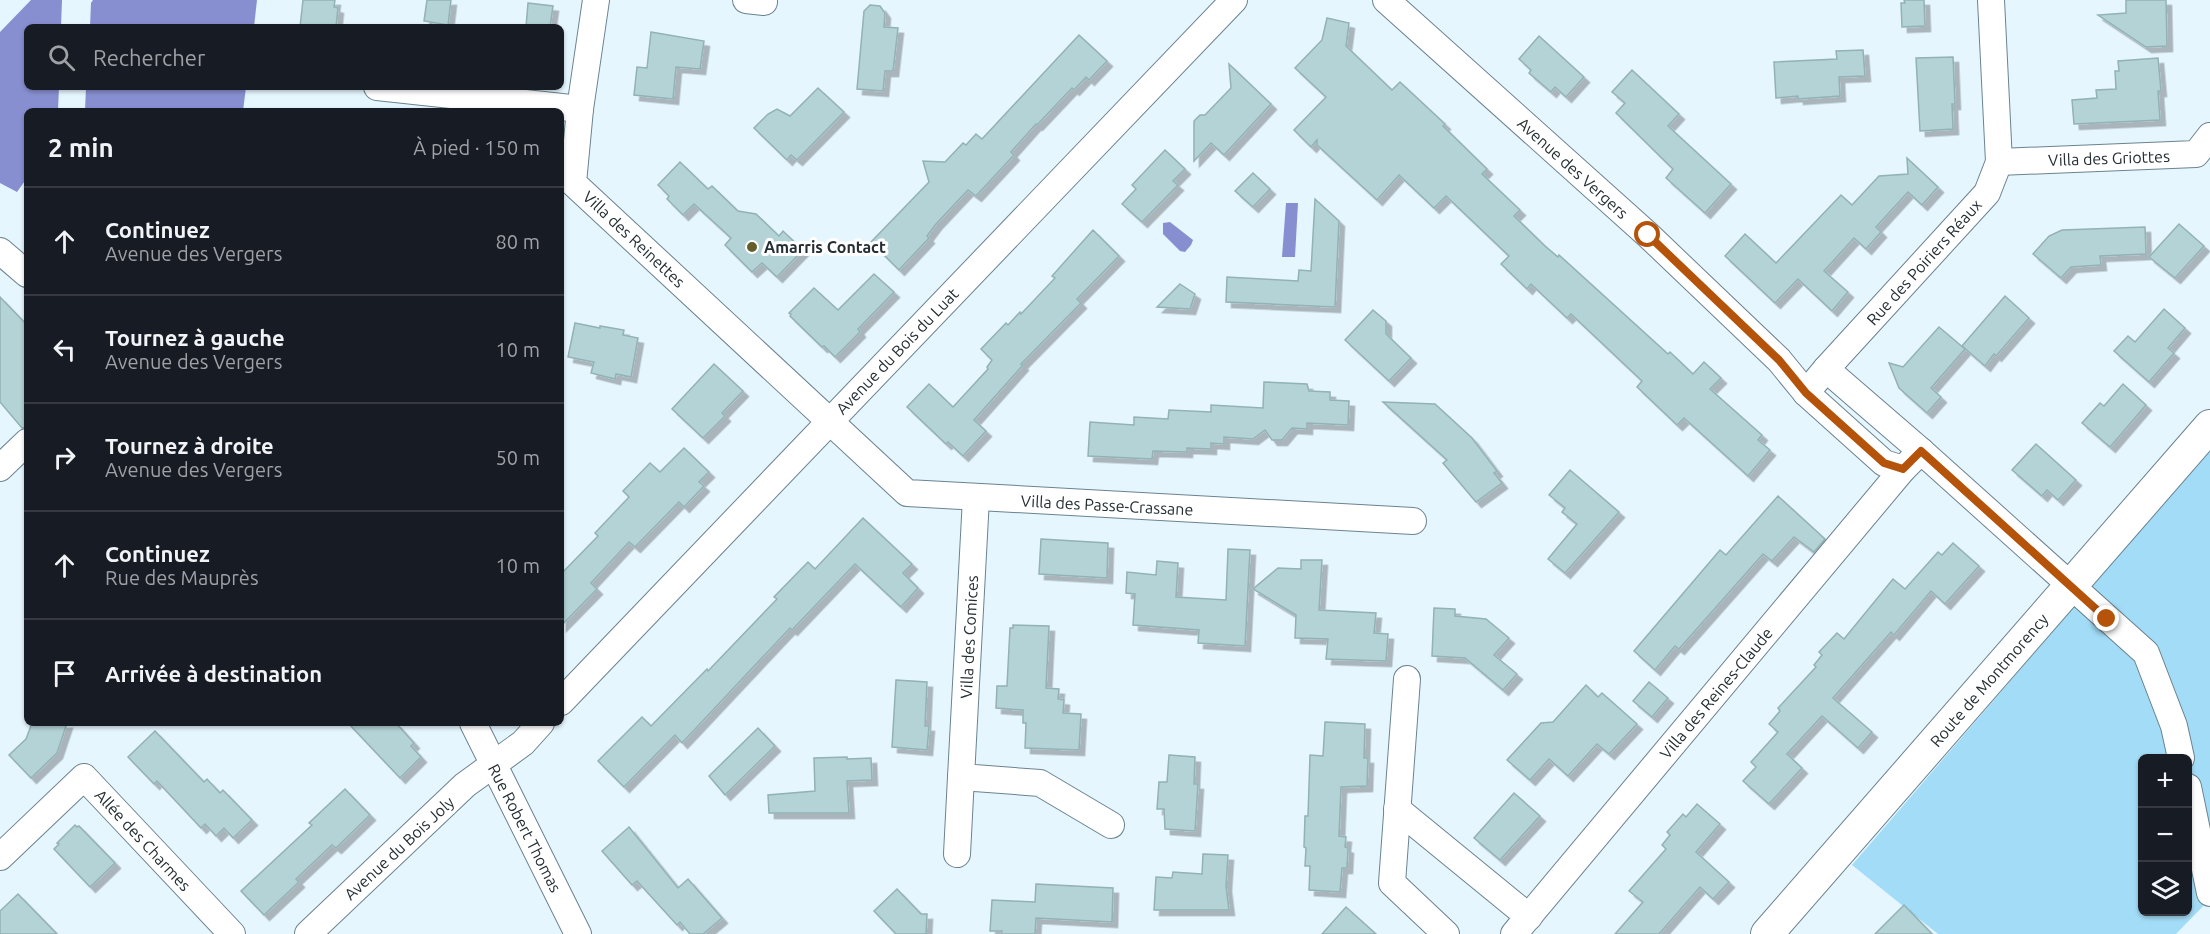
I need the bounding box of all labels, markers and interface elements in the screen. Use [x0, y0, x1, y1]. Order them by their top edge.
search box [24, 24, 564, 90]
icon: search [45, 41, 78, 74]
text: Rechercher [93, 45, 205, 70]
street label: Avenue des Vergers [1514, 114, 1632, 222]
text: 2 min [48, 133, 114, 162]
text: À pied · 150 m [413, 136, 540, 159]
street label: Villa des Griottes [2048, 147, 2170, 169]
street label: Villa des Reinettes [579, 187, 689, 291]
street label: Rue des Poiriers Réaux [1863, 196, 1985, 328]
text: Continuez [105, 217, 210, 242]
route start [1634, 221, 1660, 247]
icon: ahead [48, 225, 81, 258]
text: 80 m [496, 230, 540, 253]
place label: Amarris Contact [764, 238, 886, 256]
marker: Amarris Contact [745, 240, 759, 254]
text: Avenue des Vergers [105, 242, 282, 265]
street label: Avenue du Bois du Luat [832, 284, 962, 418]
text: Tournez à gauche [105, 325, 285, 350]
icon: left [48, 333, 81, 366]
text: 10 m [496, 338, 540, 361]
text: Avenue des Vergers [105, 350, 282, 373]
text: Tournez à droite [105, 433, 274, 458]
icon: right [48, 441, 81, 474]
text: 50 m [496, 446, 540, 469]
text: Avenue des Vergers [105, 458, 282, 481]
street label: Villa des Passe-Crassane [1020, 491, 1194, 519]
text: Continuez [105, 541, 210, 566]
icon: ahead [48, 549, 81, 582]
text: 10 m [496, 554, 540, 577]
text: Rue des Mauprès [105, 566, 259, 589]
street label: Villa des Comices [957, 575, 981, 699]
route end [2093, 605, 2119, 631]
street label: Route de Montmorency [1926, 610, 2052, 750]
street label: Villa des Reines-Claude [1656, 624, 1776, 762]
icon: arrive [48, 657, 81, 690]
text: Arrivée à destination [105, 661, 322, 686]
map controls [2138, 754, 2192, 916]
button: + [2138, 754, 2192, 808]
street label: Rue Robert Thomas [485, 761, 565, 895]
street label: Allée des Charmes [91, 786, 195, 894]
street label: Avenue du Bois Joly [341, 793, 458, 903]
button: − [2138, 808, 2192, 862]
button: layers [2138, 862, 2192, 916]

